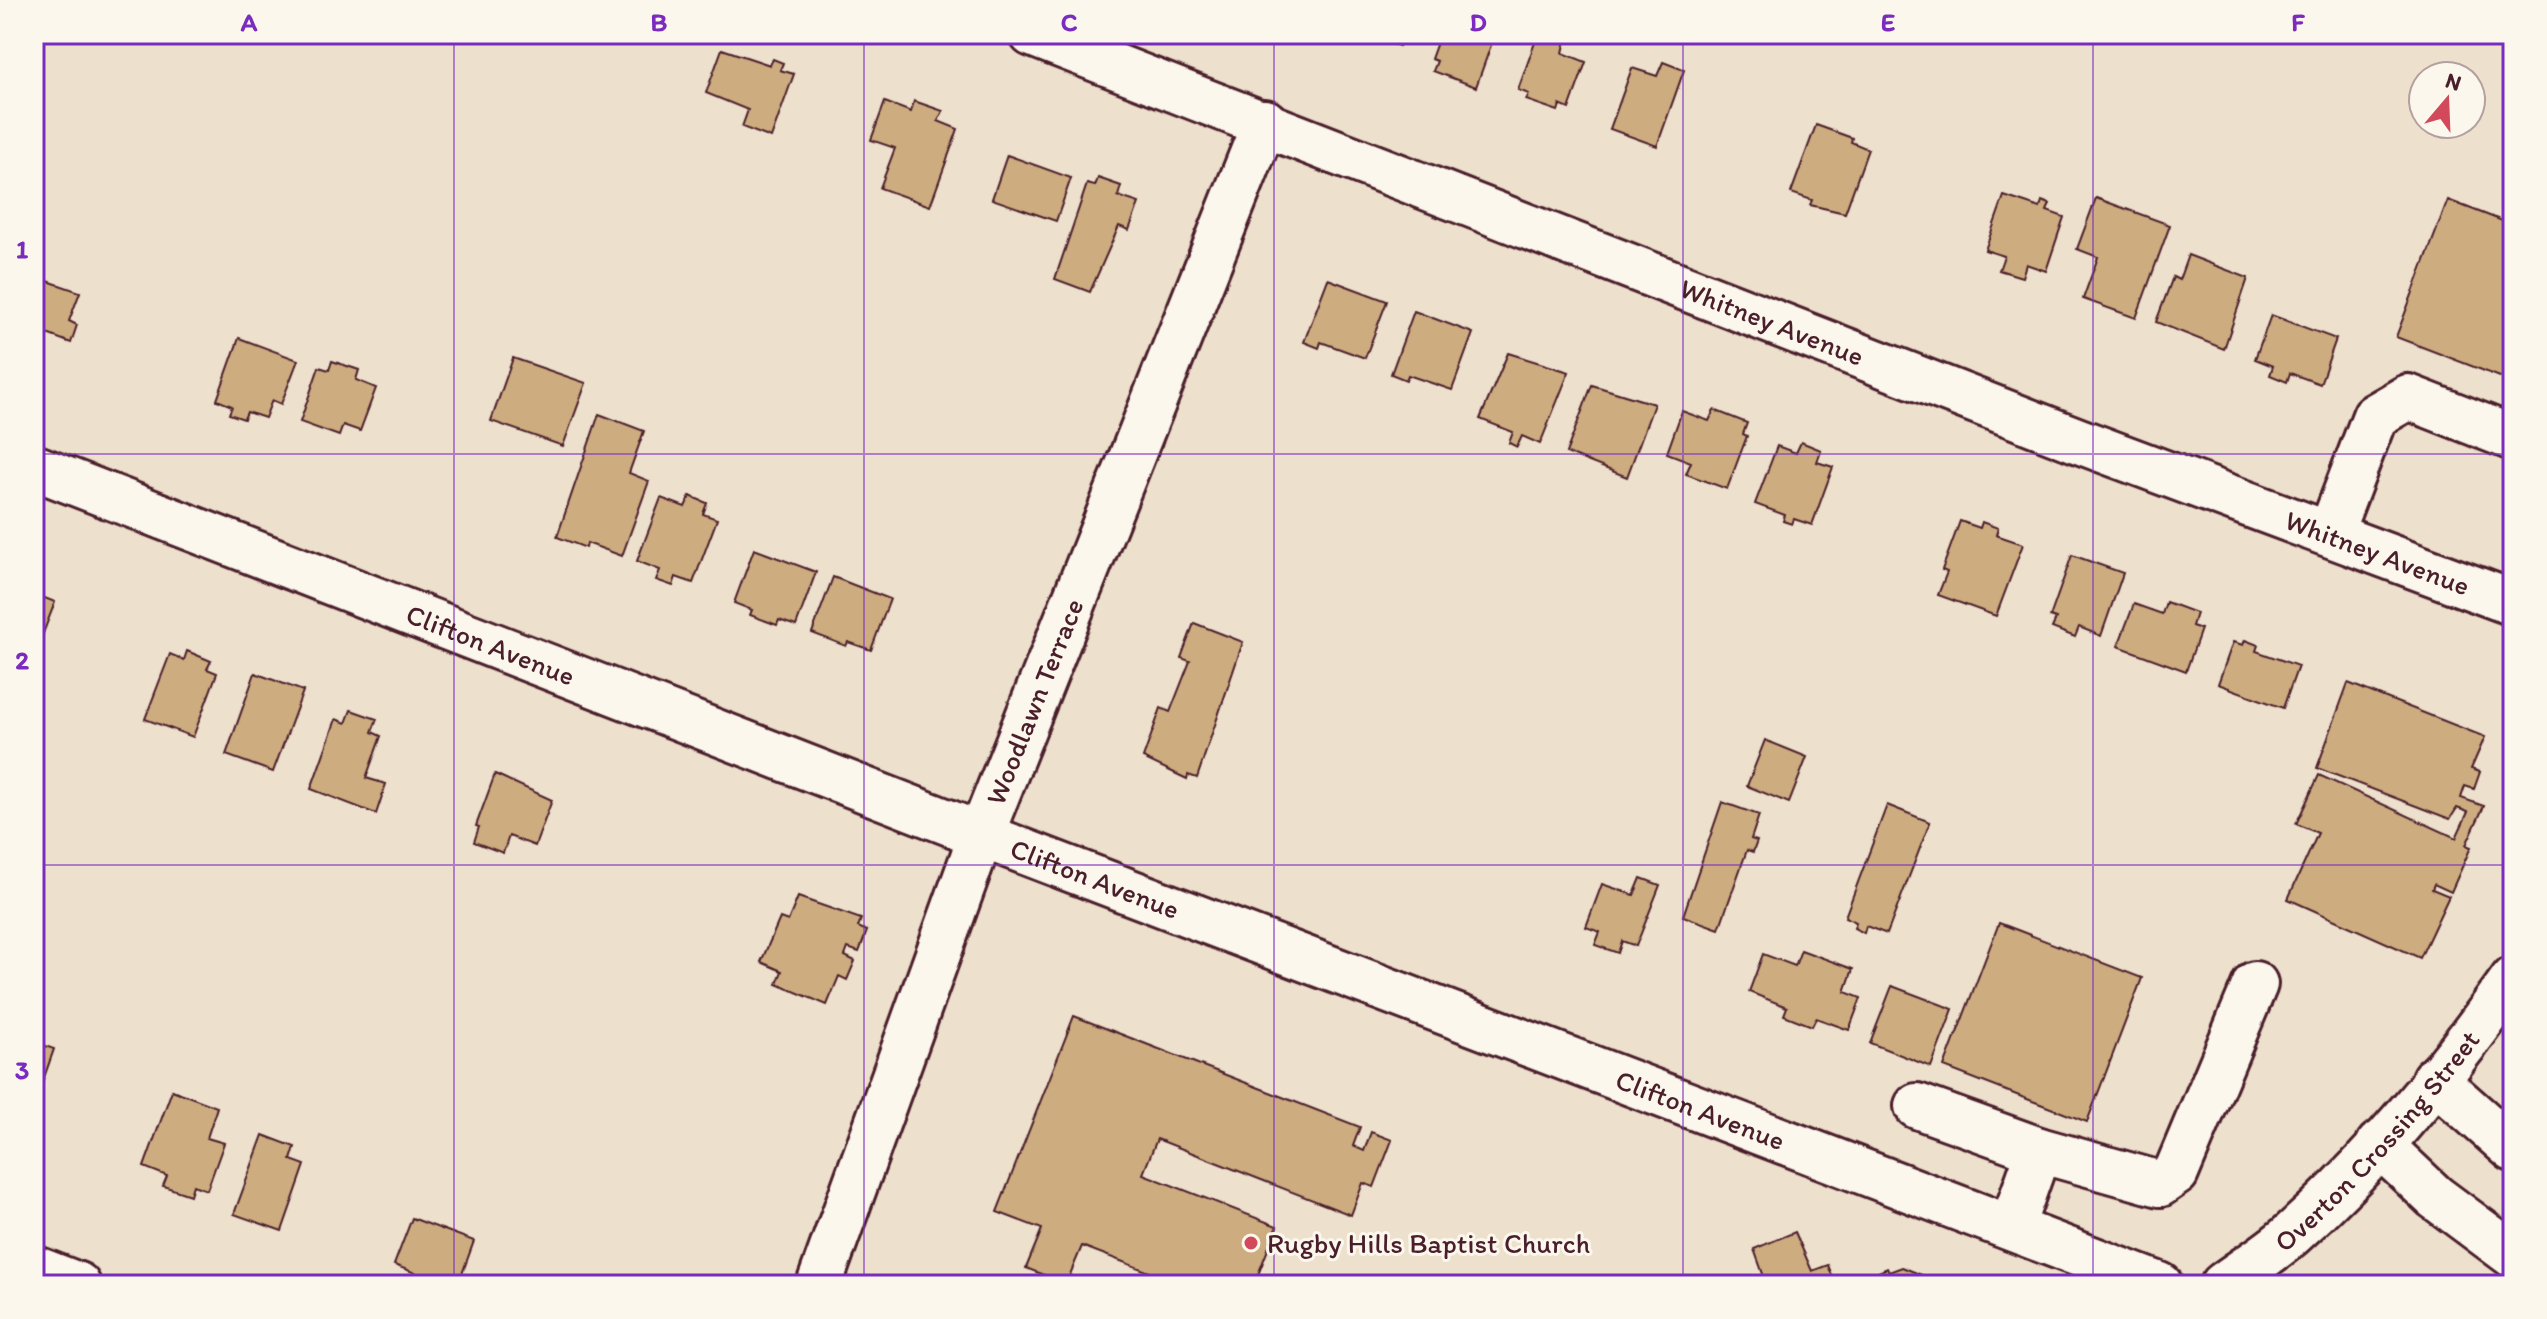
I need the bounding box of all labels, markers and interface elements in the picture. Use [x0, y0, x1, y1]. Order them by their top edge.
text: A [240, 6, 258, 38]
text: B [651, 6, 668, 38]
text: C [1061, 6, 1078, 38]
text: D [1469, 6, 1487, 38]
text: E [1881, 6, 1895, 38]
text: F [2291, 6, 2305, 38]
north arrow [2407, 60, 2487, 140]
text: N [2442, 66, 2465, 97]
text: 1 [16, 233, 28, 265]
street label: Whitney Avenue [1675, 271, 1869, 373]
street label: Whitney Avenue [2281, 503, 2475, 602]
street label: Woodlawn Terrace [978, 593, 1091, 810]
street label: Clifton Avenue [402, 596, 580, 693]
text: 2 [15, 644, 29, 676]
street label: Clifton Avenue [1006, 831, 1184, 926]
street label: Overton Crossing Street [2267, 1023, 2487, 1259]
text: 3 [15, 1054, 29, 1086]
street label: Clifton Avenue [1611, 1062, 1790, 1157]
place label: Rugby Hills Baptist Church [1267, 1226, 1590, 1260]
marker: Rugby Hills Baptist Church [1242, 1234, 1260, 1252]

